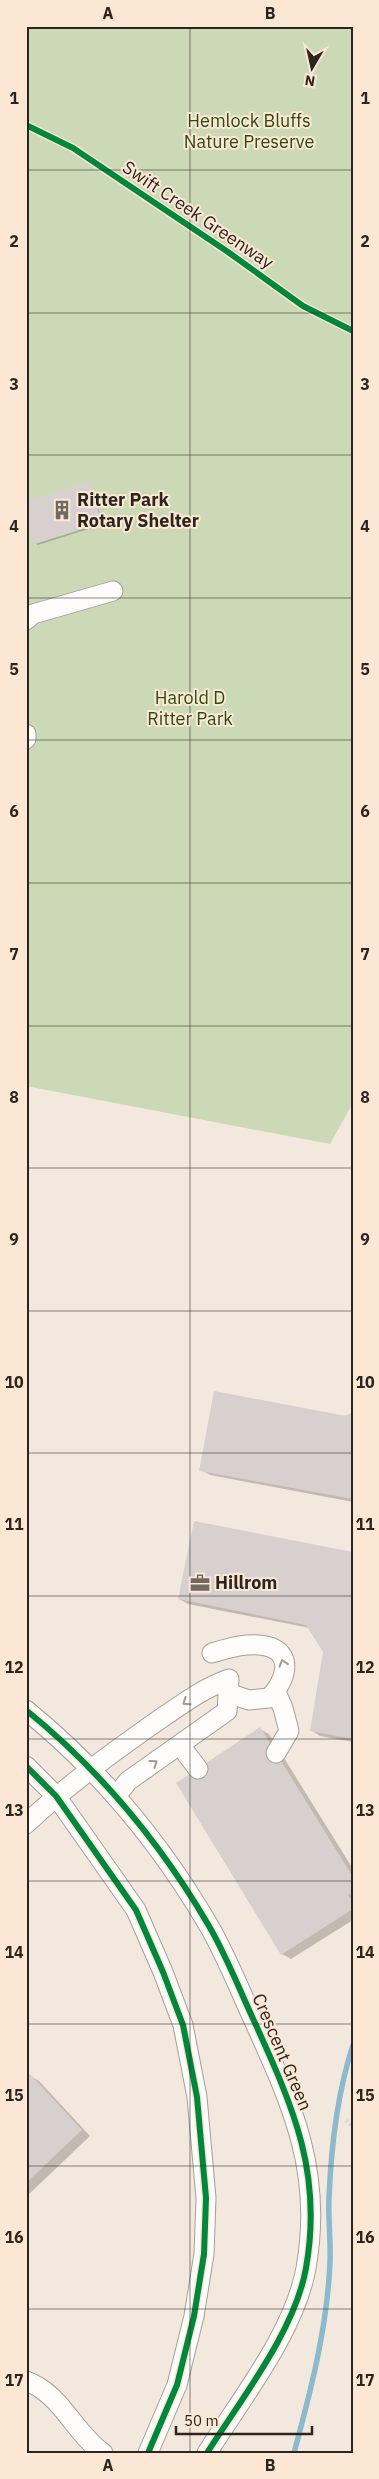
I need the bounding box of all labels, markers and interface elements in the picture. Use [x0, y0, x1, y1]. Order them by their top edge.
text: A [103, 3, 114, 23]
text: B [265, 3, 276, 23]
north arrow [286, 42, 336, 92]
text: N [304, 71, 316, 91]
text: 1 [9, 88, 19, 108]
text: 1 [360, 88, 370, 108]
park label: Hemlock Bluffs Nature Preserve [184, 109, 314, 153]
street label: Swift Creek Greenway [118, 155, 278, 274]
text: 2 [9, 231, 19, 251]
text: 2 [360, 231, 370, 251]
text: 3 [9, 374, 19, 394]
text: 3 [360, 374, 370, 394]
place label: Ritter Park Rotary Shelter [77, 488, 199, 532]
building icon: Ritter Park Rotary Shelter [51, 499, 73, 521]
text: 4 [9, 516, 19, 536]
text: 4 [360, 516, 370, 536]
text: 5 [9, 659, 19, 679]
text: 5 [360, 659, 370, 679]
park label: Harold D Ritter Park [147, 686, 233, 730]
text: 6 [9, 801, 19, 821]
text: 6 [360, 801, 370, 821]
text: 7 [9, 944, 19, 964]
text: 7 [360, 944, 370, 964]
text: 8 [9, 1087, 19, 1107]
text: 8 [360, 1087, 370, 1107]
text: 9 [9, 1229, 19, 1249]
text: 9 [360, 1229, 370, 1249]
text: 10 [4, 1372, 24, 1392]
text: 10 [355, 1372, 375, 1392]
text: 11 [4, 1514, 24, 1534]
text: 11 [355, 1514, 375, 1534]
place label: Hillrom [215, 1571, 277, 1594]
office icon: Hillrom [189, 1572, 211, 1594]
text: 12 [4, 1657, 24, 1677]
text: 12 [355, 1657, 375, 1677]
one-way arrow [278, 1659, 288, 1667]
one-way arrow [182, 1696, 192, 1705]
one-way arrow [148, 1760, 158, 1769]
text: 13 [4, 1800, 24, 1820]
text: 13 [355, 1800, 375, 1820]
text: 14 [4, 1942, 24, 1962]
text: 14 [355, 1942, 375, 1962]
street label: Crescent Green [247, 1990, 317, 2114]
text: 15 [4, 2085, 24, 2105]
text: 15 [355, 2085, 375, 2105]
text: 16 [4, 2227, 24, 2247]
text: 16 [355, 2227, 375, 2247]
text: 17 [4, 2370, 24, 2390]
text: 17 [355, 2370, 375, 2390]
scale bar [176, 2404, 313, 2436]
text: 50 m [184, 2411, 219, 2430]
text: A [103, 2455, 114, 2475]
text: B [265, 2455, 276, 2475]

